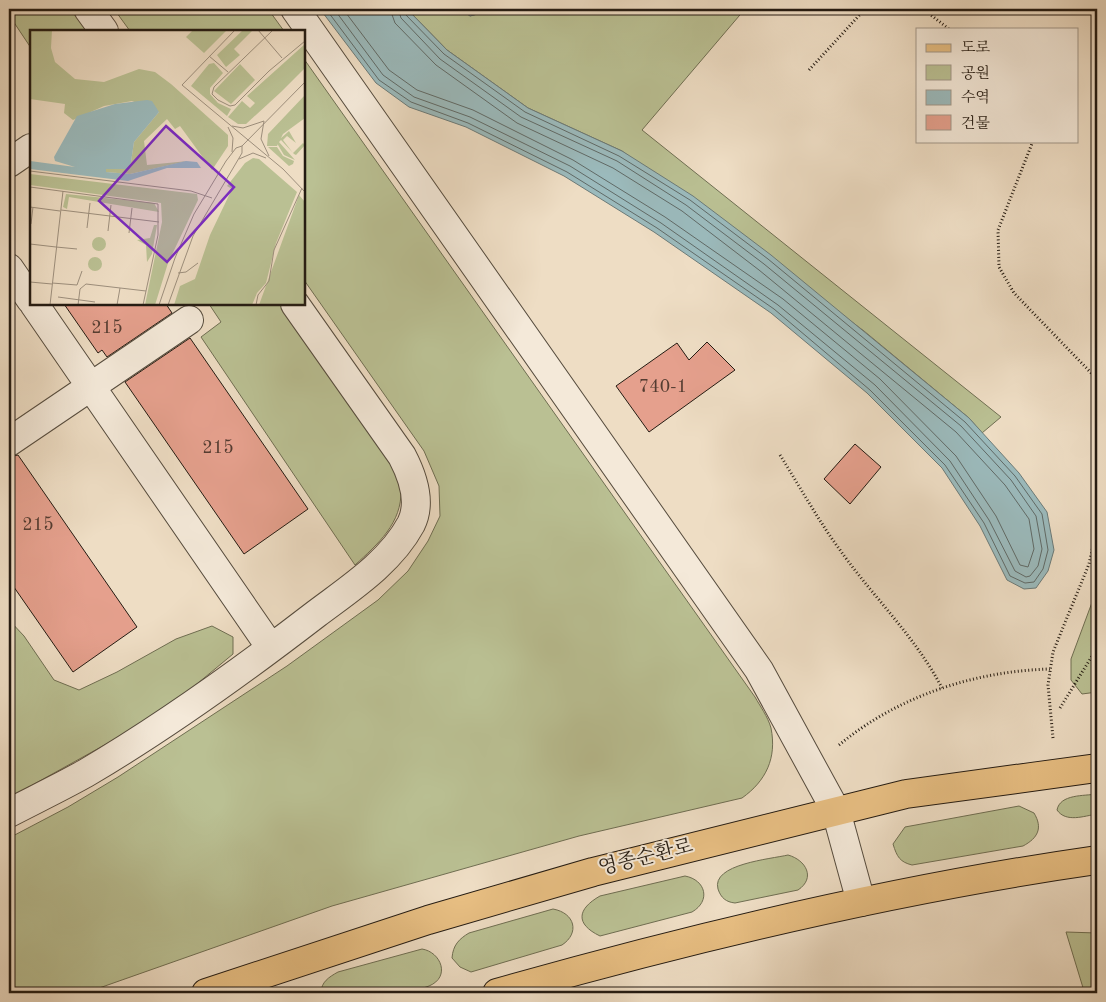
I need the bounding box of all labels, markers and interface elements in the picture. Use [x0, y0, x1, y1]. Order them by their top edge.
legend [916, 28, 1078, 142]
inset map [30, 30, 305, 305]
text: 도로 [961, 40, 990, 56]
text: 공원 [961, 65, 990, 82]
text: 수역 [961, 89, 990, 106]
text: 건물 [961, 115, 990, 132]
house number: 215 [91, 319, 123, 337]
house number: 740-1 [639, 378, 687, 396]
house number: 215 [202, 439, 234, 457]
house number: 215 [22, 516, 54, 534]
street label: 영종순환로 [596, 835, 695, 879]

